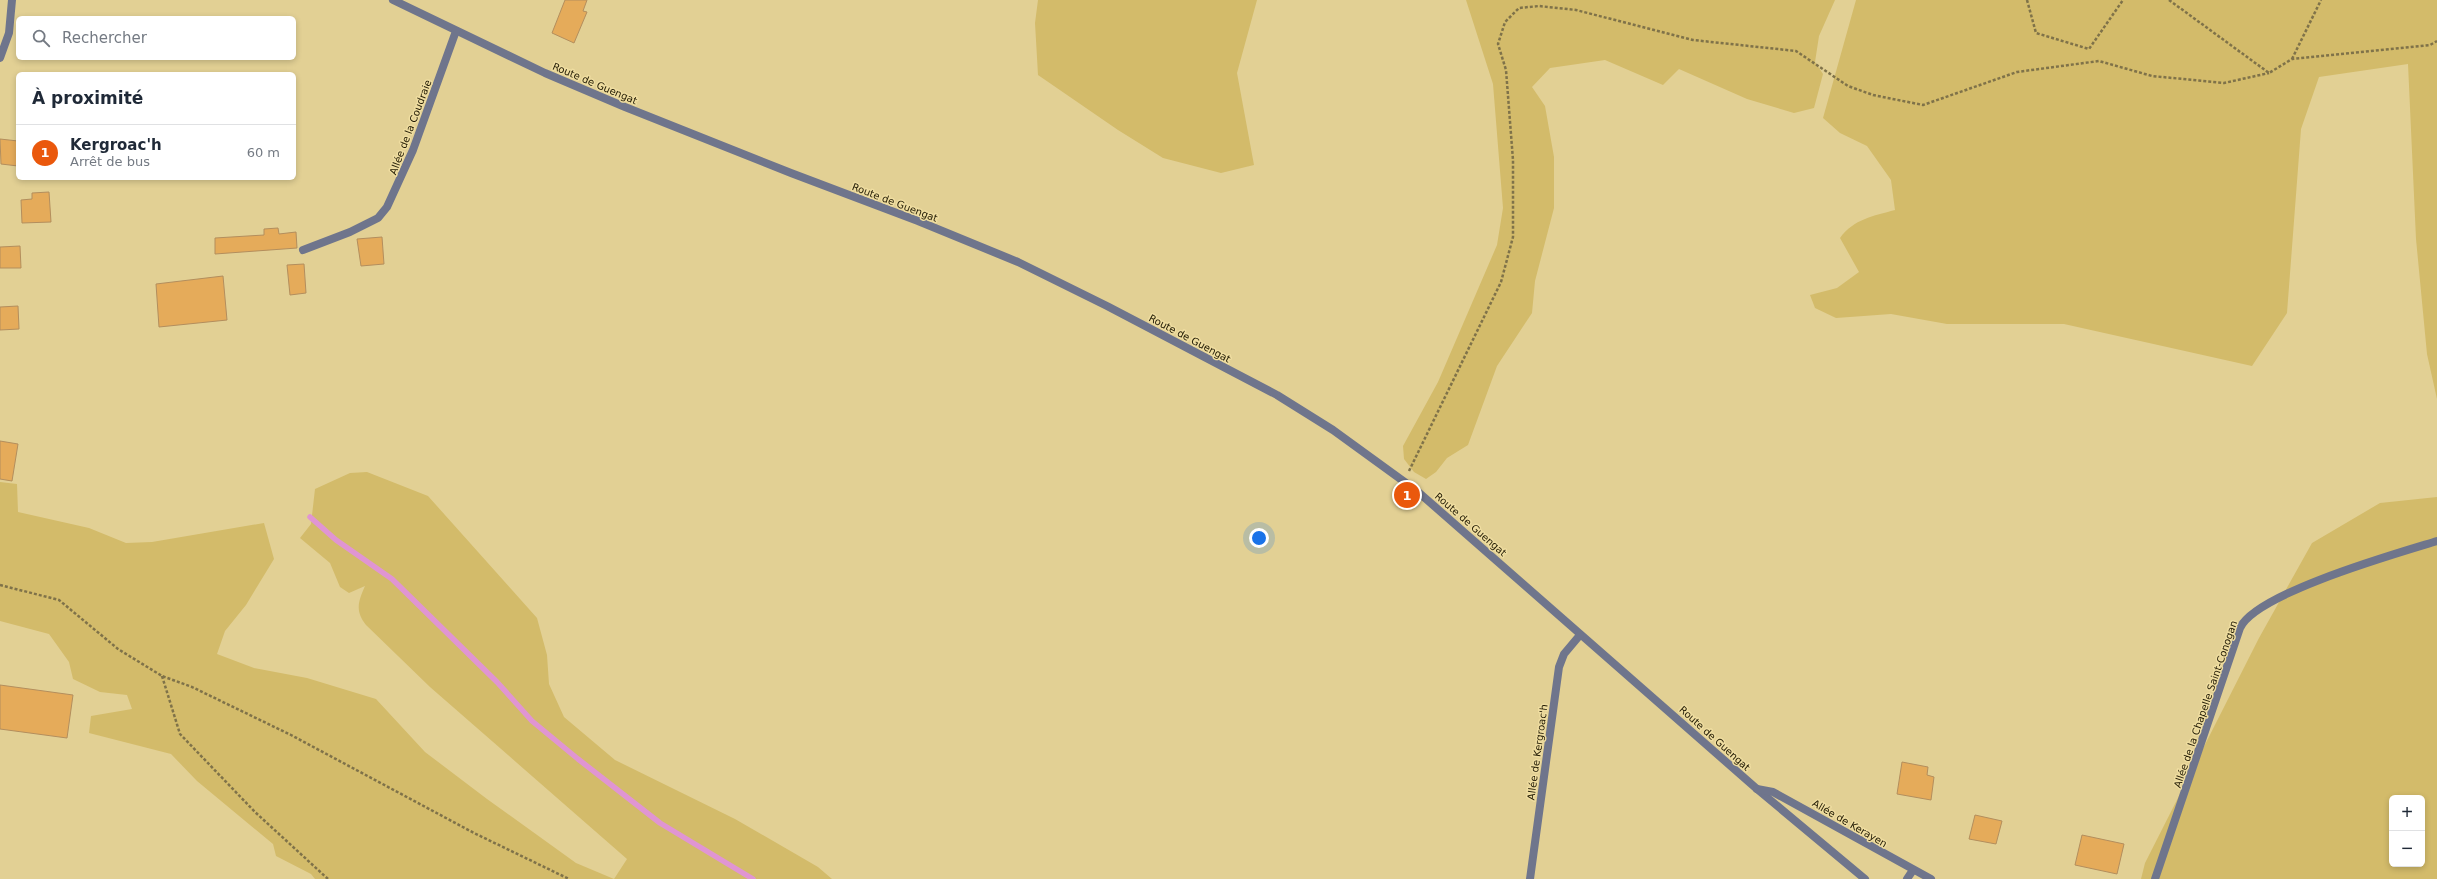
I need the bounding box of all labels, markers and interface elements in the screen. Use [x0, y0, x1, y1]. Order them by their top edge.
search box [16, 16, 296, 60]
icon: search [30, 27, 52, 49]
text: Rechercher [62, 29, 147, 47]
street label: Route de Guengat [551, 61, 639, 106]
street label: Allée de la Coudraie [387, 78, 434, 176]
text: À proximité [32, 88, 143, 108]
text: Kergroac'h [70, 136, 162, 154]
text: 1 [40, 145, 50, 160]
text: 60 m [247, 145, 280, 160]
text: Arrêt de bus [70, 154, 150, 169]
street label: Route de Guengat [850, 181, 939, 224]
street label: Route de Guengat [1147, 312, 1233, 365]
pin: 1 [1394, 480, 1420, 510]
street label: Route de Guengat [1433, 490, 1509, 558]
your location [1249, 528, 1269, 548]
street label: Allée de la Chapelle Saint-Conogan [2172, 619, 2239, 789]
street label: Allée de Kergroac'h [1525, 703, 1550, 801]
street label: Route de Guengat [1677, 704, 1752, 773]
map controls [2389, 795, 2425, 867]
button: + [2389, 795, 2425, 831]
street label: Allée de Kerayen [1810, 798, 1889, 849]
button: − [2389, 831, 2425, 867]

